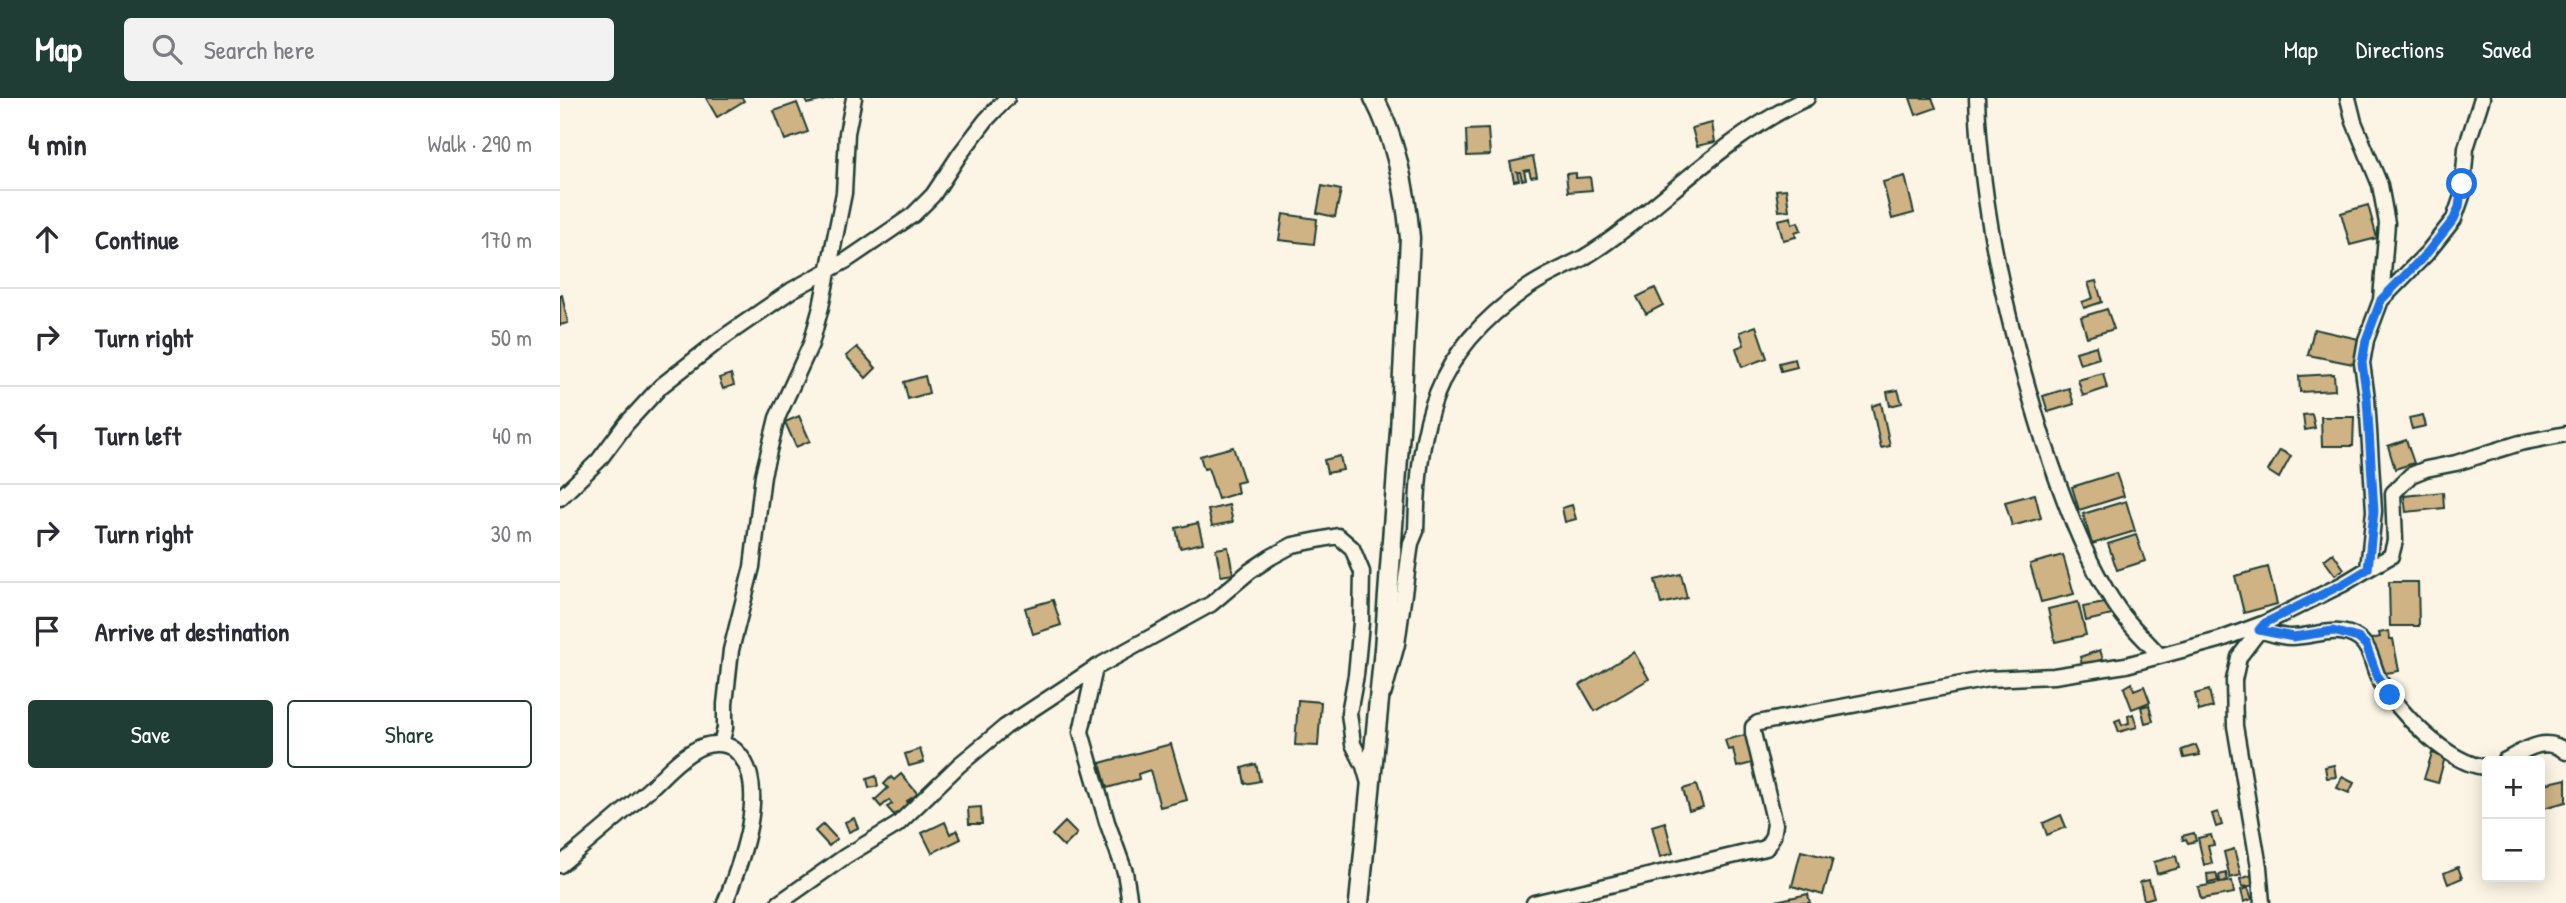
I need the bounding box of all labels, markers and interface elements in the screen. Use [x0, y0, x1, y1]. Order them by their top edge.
search box [124, 18, 614, 81]
text: Map [35, 27, 82, 71]
icon: search [148, 30, 186, 68]
text: Search here [204, 32, 315, 67]
text: Map [2284, 33, 2318, 65]
text: Directions [2356, 33, 2444, 65]
text: Saved [2482, 33, 2531, 65]
text: 4 min [28, 124, 87, 164]
text: Walk · 290 m [428, 128, 532, 159]
route start [2446, 168, 2477, 199]
icon: ahead [28, 220, 66, 258]
text: Continue [95, 222, 179, 257]
text: 170 m [481, 224, 532, 255]
icon: right [28, 318, 66, 356]
text: Turn right [95, 320, 193, 355]
text: 50 m [491, 322, 532, 353]
icon: left [28, 416, 66, 454]
text: Turn left [95, 418, 181, 453]
text: 40 m [492, 420, 532, 451]
icon: right [28, 514, 66, 552]
text: Turn right [95, 516, 193, 551]
text: 30 m [490, 518, 532, 549]
icon: arrive [28, 612, 66, 650]
text: Arrive at destination [95, 614, 290, 649]
route end [2374, 679, 2405, 710]
button: Save [28, 700, 273, 768]
button: Share [287, 700, 532, 768]
map controls [2482, 756, 2545, 882]
button: + [2482, 756, 2545, 819]
button: − [2482, 819, 2545, 882]

